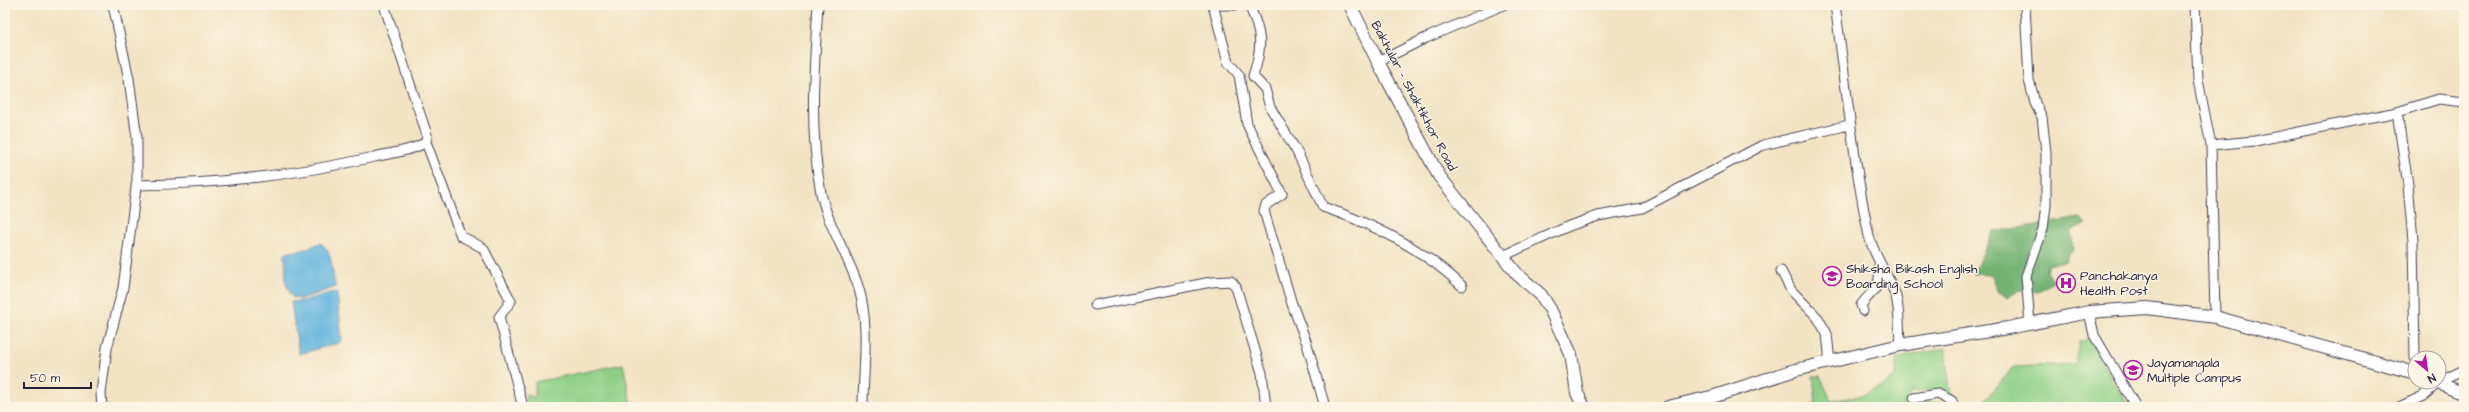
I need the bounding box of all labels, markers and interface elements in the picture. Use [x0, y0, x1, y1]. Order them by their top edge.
street label: Bakhular - Shaktikhor Road [1367, 18, 1461, 175]
place label: Shiksha Bikash English Boarding School [1846, 260, 1978, 294]
school or university icon: Shiksha Bikash English Boarding School [1821, 265, 1843, 287]
place label: Panchakanya Health Post [2080, 267, 2158, 300]
hospital icon: Panchakanya Health Post [2055, 272, 2077, 294]
north arrow [2407, 350, 2447, 390]
place label: Jayamangala Multiple Campus [2147, 354, 2242, 387]
school or university icon: Jayamangala Multiple Campus [2122, 359, 2144, 381]
scale bar [24, 364, 91, 390]
text: 50 m [30, 370, 61, 387]
text: N [2425, 370, 2438, 387]

